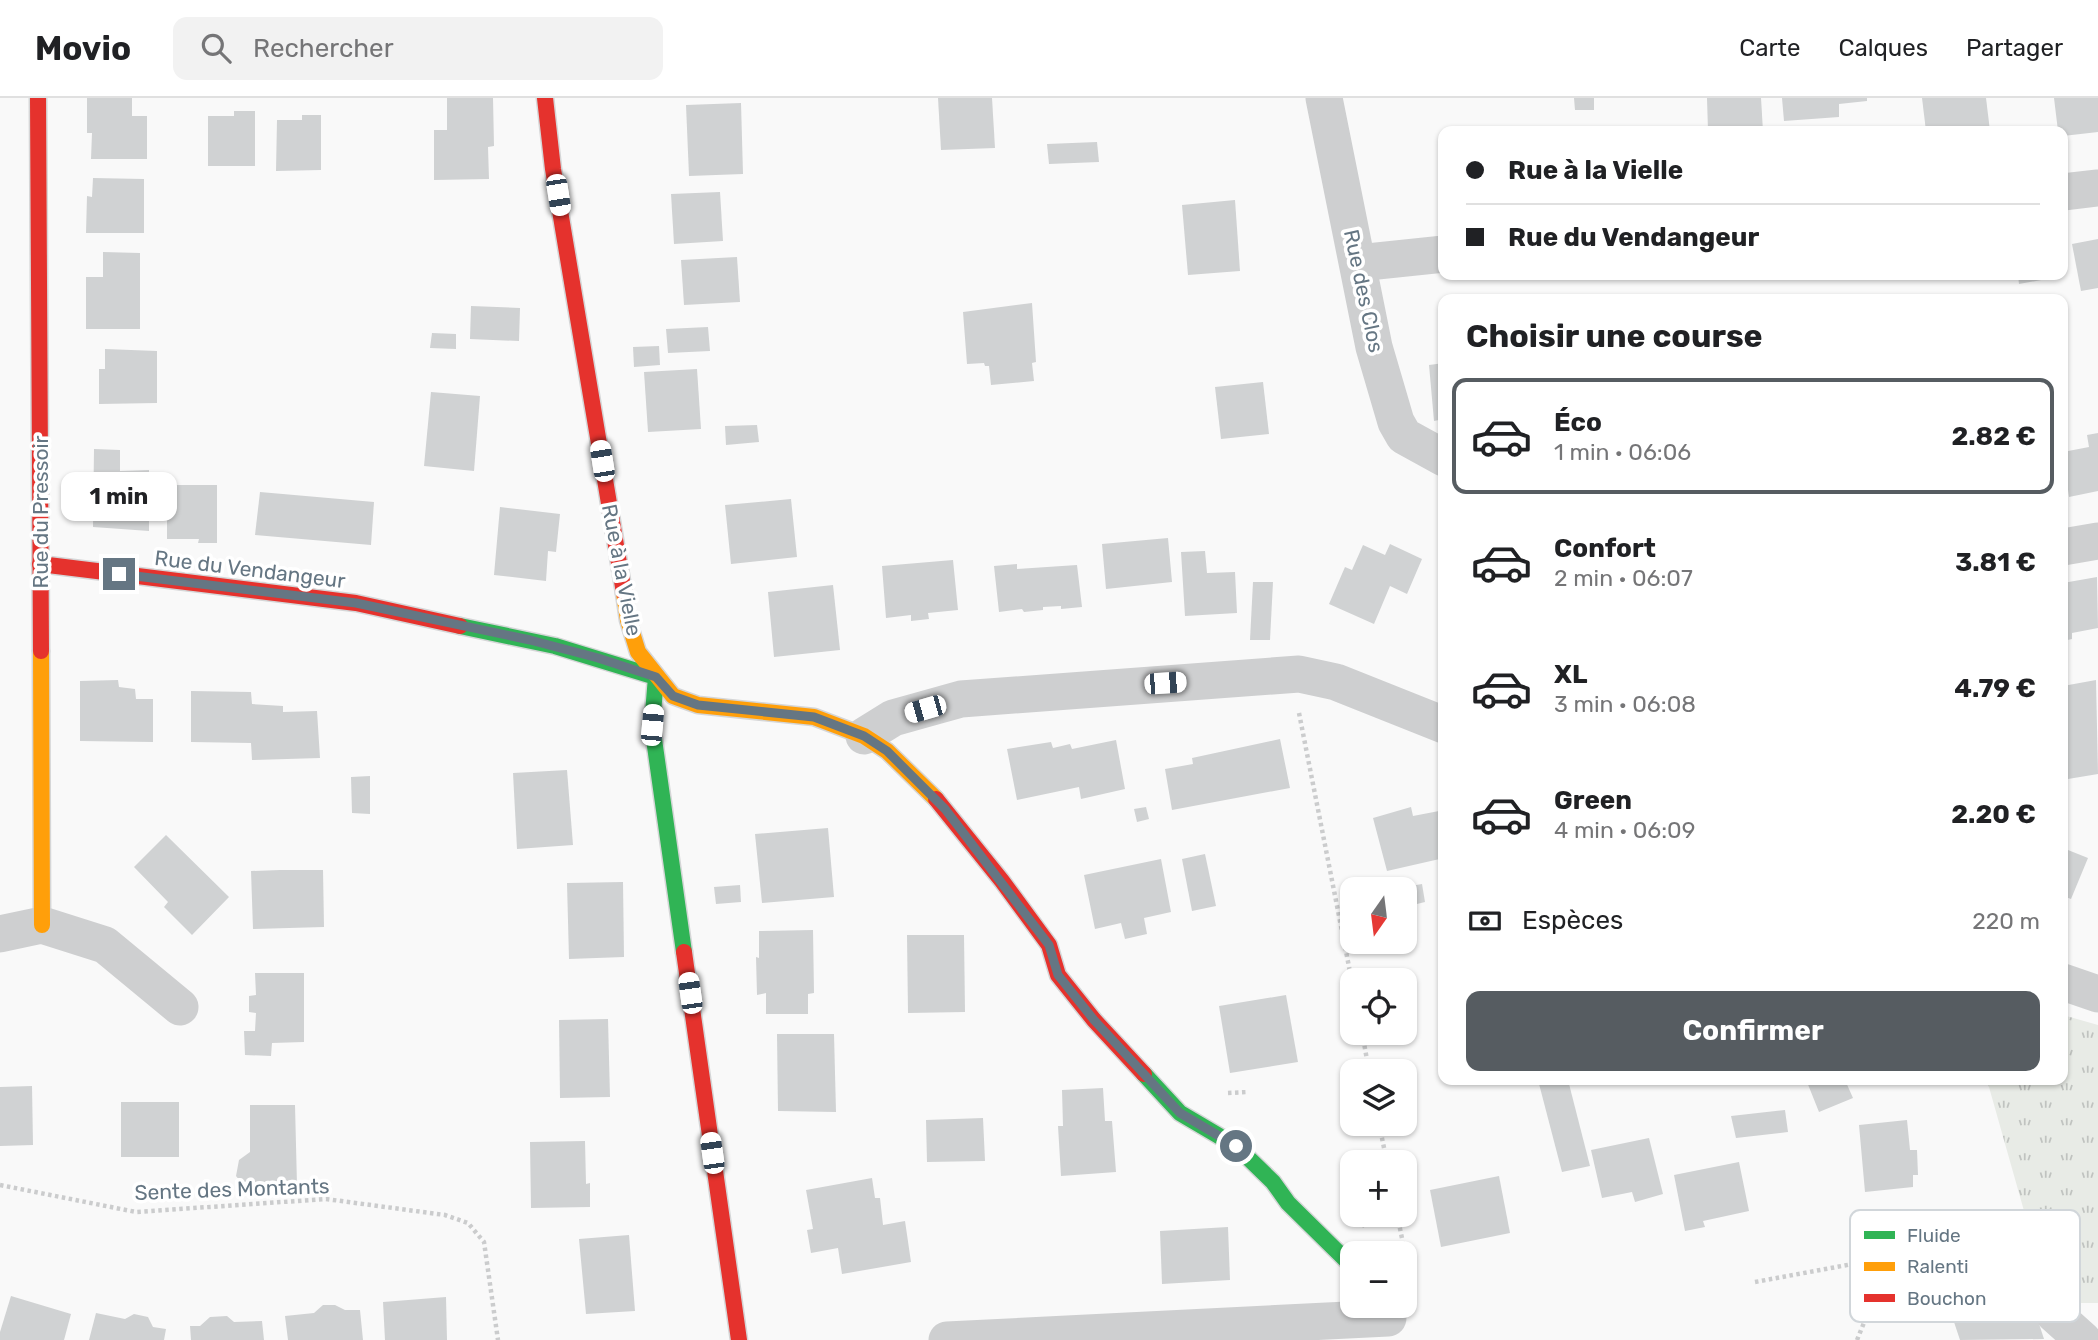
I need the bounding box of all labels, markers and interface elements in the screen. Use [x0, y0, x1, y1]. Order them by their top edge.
search box [173, 17, 663, 80]
text: Movio [35, 29, 131, 68]
icon: search [197, 29, 235, 67]
text: Rechercher [253, 33, 394, 64]
text: Carte [1739, 34, 1800, 62]
text: Calques [1838, 34, 1928, 62]
text: Partager [1966, 34, 2063, 62]
text: Rue à la Vielle [1508, 155, 1683, 186]
car [545, 173, 572, 217]
text: Rue du Vendangeur [1508, 222, 1759, 253]
street label: Rue des Clos [1339, 227, 1389, 355]
text: Choisir une course [1466, 317, 1763, 355]
icon: car [1470, 405, 1533, 468]
text: Éco [1554, 407, 1602, 438]
text: 2.82 € [1951, 421, 2036, 452]
street label: Rue du Pressoir [28, 435, 53, 589]
text: 1 min · 06:06 [1554, 438, 1691, 466]
car [589, 439, 616, 483]
callout: 1 min [61, 472, 177, 522]
text: 1 min [90, 482, 148, 510]
street label: Rue à la Vielle [597, 502, 647, 638]
icon: car [1470, 531, 1533, 594]
text: Confort [1554, 533, 1656, 564]
street label: Rue du Vendangeur [153, 545, 347, 593]
text: 3.81 € [1955, 547, 2036, 578]
route end [103, 558, 135, 590]
text: 2 min · 06:07 [1554, 564, 1693, 592]
icon: car [1470, 657, 1533, 720]
text: XL [1554, 659, 1587, 690]
car [1144, 671, 1187, 695]
text: 4.79 € [1954, 673, 2036, 704]
text: 3 min · 06:08 [1554, 690, 1696, 718]
car [902, 693, 949, 725]
car [640, 703, 665, 747]
icon: car [1470, 783, 1533, 846]
text: Green [1554, 785, 1632, 816]
text: 2.20 € [1951, 799, 2036, 830]
text: 4 min · 06:09 [1554, 816, 1695, 844]
north arrow [1340, 877, 1418, 954]
map controls [1340, 877, 1417, 1318]
icon: cash [1466, 902, 1504, 940]
text: Espèces [1522, 905, 1623, 936]
text: 220 m [1972, 907, 2040, 935]
button: locate [1340, 968, 1417, 1045]
car [677, 971, 704, 1015]
button: Confirmer [1466, 991, 2040, 1071]
button: layers [1340, 1059, 1417, 1136]
route start [1220, 1130, 1252, 1162]
car [699, 1131, 726, 1175]
button: + [1340, 1150, 1417, 1227]
street label: Sente des Montants [134, 1173, 330, 1205]
legend [1850, 1210, 2080, 1322]
text: Fluide [1907, 1224, 1961, 1247]
button: − [1340, 1241, 1417, 1318]
text: Ralenti [1907, 1255, 1969, 1278]
text: Bouchon [1907, 1287, 1987, 1310]

